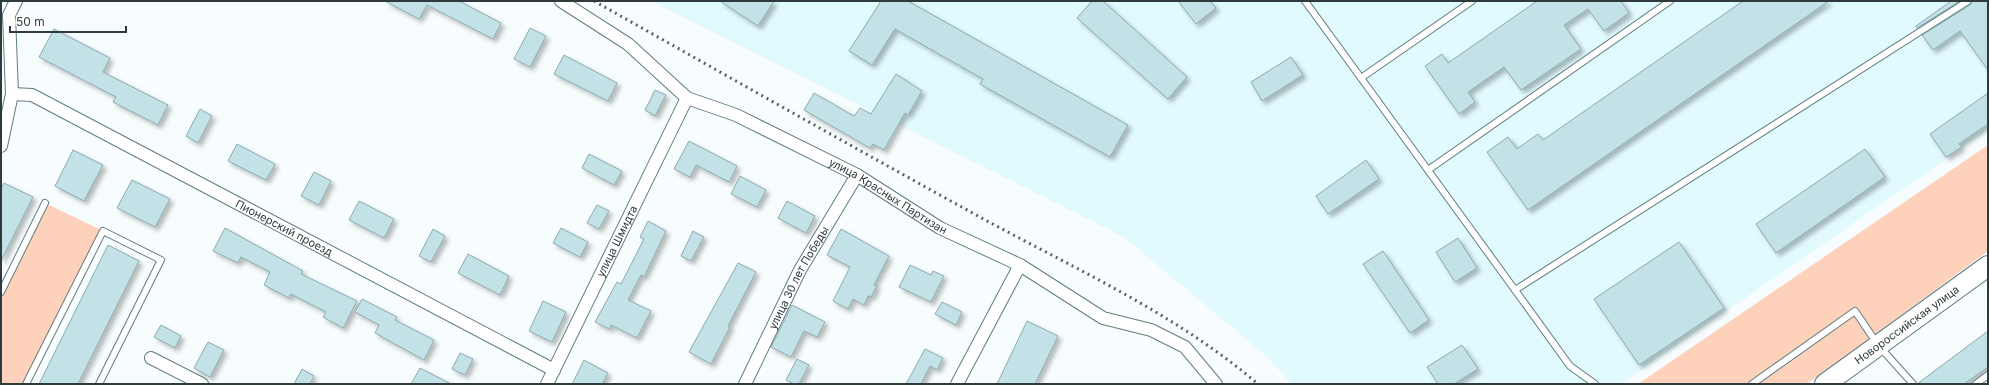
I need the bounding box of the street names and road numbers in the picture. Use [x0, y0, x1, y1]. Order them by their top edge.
street label: улица Красных Партизан [827, 155, 949, 237]
street label: Пионерский проезд [233, 196, 335, 259]
street label: улица Шмидта [593, 203, 640, 279]
street label: улица 30 лет Победы [765, 224, 832, 332]
street label: Новороссийская улица [1852, 282, 1962, 367]

